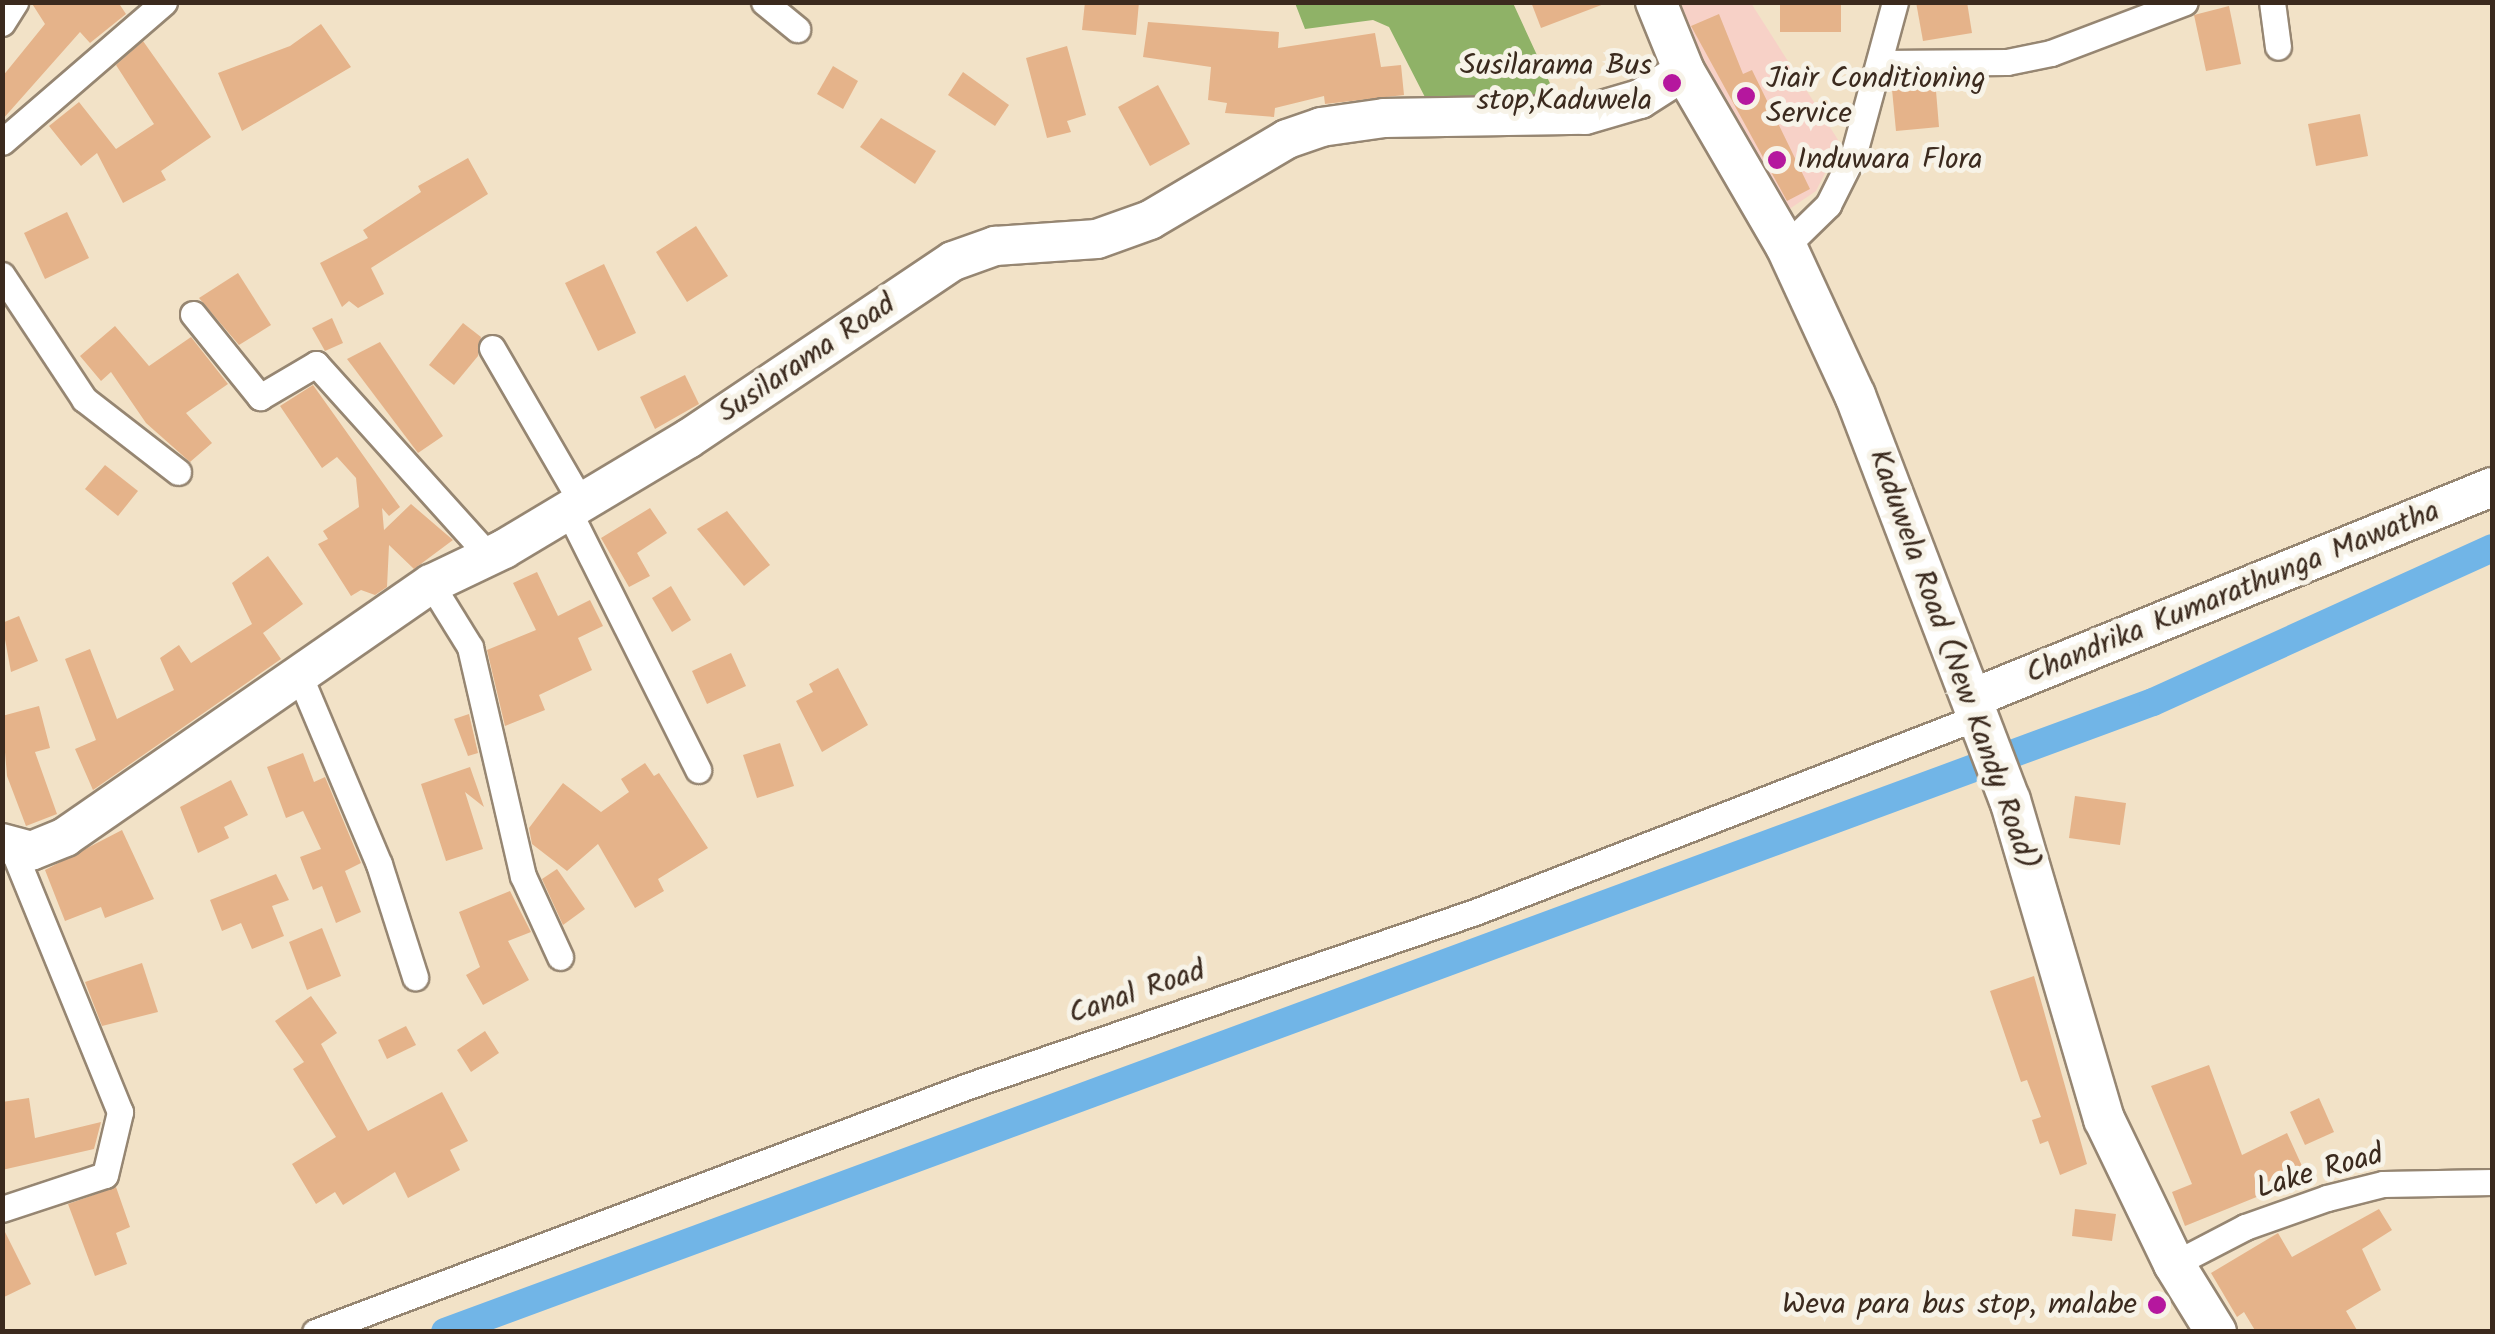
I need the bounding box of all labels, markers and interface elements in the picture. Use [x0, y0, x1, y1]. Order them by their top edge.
place label: Susilarama Bus stop,Kaduwela [1460, 48, 1652, 118]
place label: Jiair Conditioning Service [1766, 61, 1986, 132]
marker: Susilarama Bus stop,Kaduwela [1661, 72, 1683, 94]
marker: Jiair Conditioning Service [1735, 85, 1757, 107]
place label: Induwara Flora [1797, 142, 1983, 178]
marker: Induwara Flora [1766, 149, 1788, 171]
street label: Susilarama Road [712, 287, 902, 431]
street label: Kaduwela Road (New Kandy Road) [1860, 445, 2046, 875]
street label: Chandrika Kumarathunga Mawatha [2021, 493, 2445, 693]
street label: Canal Road [1064, 953, 1210, 1033]
street label: Lake Road [2252, 1137, 2388, 1207]
place label: Weva para bus stop, malabe [1782, 1287, 2137, 1323]
marker: Weva para bus stop, malabe [2146, 1294, 2168, 1316]

